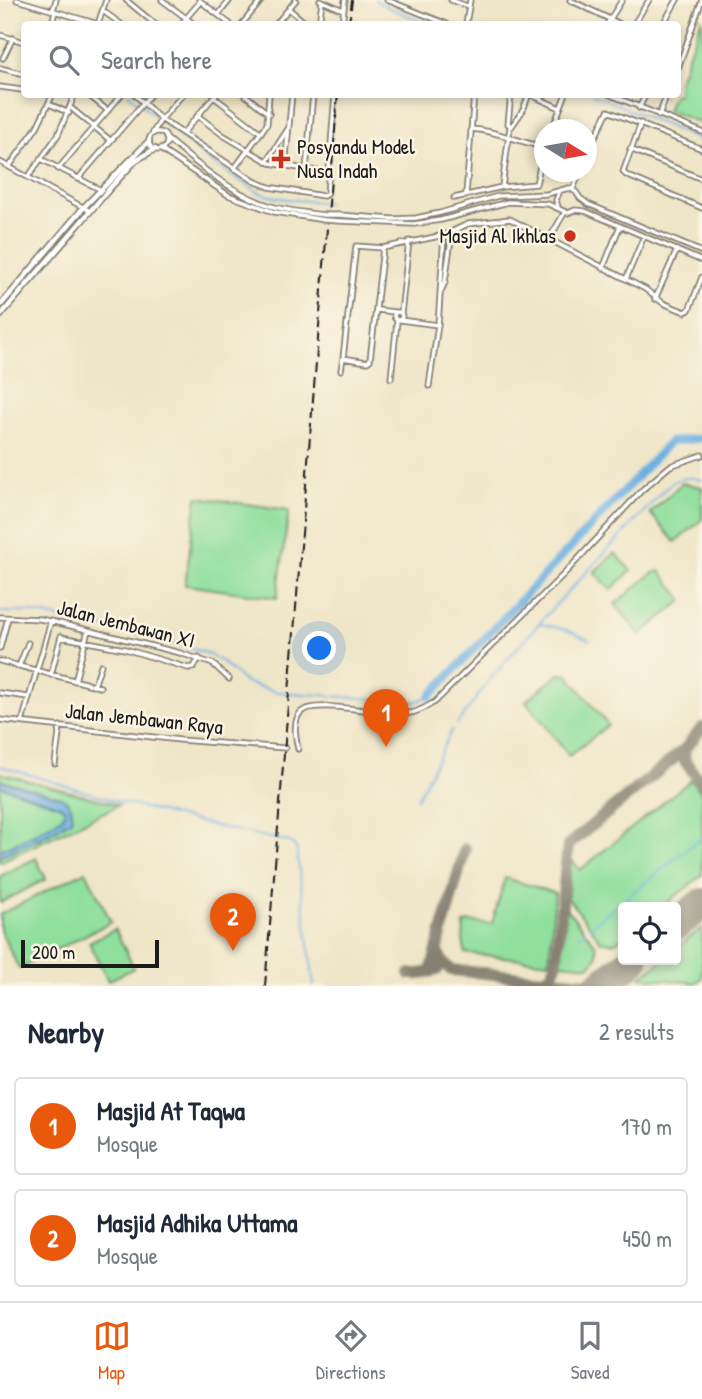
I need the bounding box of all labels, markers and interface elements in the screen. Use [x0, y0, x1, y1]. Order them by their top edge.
search box [21, 21, 681, 98]
icon: search [45, 41, 83, 79]
text: Search here [101, 42, 212, 77]
north arrow [534, 119, 597, 182]
place label: Posyandu Model Nusa Indah [297, 132, 415, 185]
marker: Posyandu Model Nusa Indah [271, 149, 291, 169]
place label: Masjid Al Ikhlas [439, 221, 556, 250]
marker: Masjid Al Ikhlas [562, 228, 578, 244]
street label: Jalan Jembawan XI [54, 592, 198, 655]
your location [302, 631, 336, 665]
pin: 1 [363, 689, 409, 747]
street label: Jalan Jembawan Raya [64, 696, 224, 741]
pin: 2 [210, 893, 256, 951]
map controls [618, 902, 681, 965]
button: locate [618, 902, 681, 965]
scale bar [21, 937, 159, 969]
text: 200 m [32, 939, 75, 965]
text: Nearby [28, 1012, 104, 1052]
text: 2 results [599, 1016, 674, 1047]
text: Masjid At Taqwa [97, 1093, 245, 1128]
text: 1 [49, 1111, 57, 1142]
text: 170 m [621, 1111, 672, 1142]
text: Mosque [97, 1128, 158, 1159]
text: Masjid Adhika Uttama [97, 1205, 298, 1240]
text: 2 [48, 1223, 58, 1254]
text: 450 m [622, 1223, 672, 1254]
text: Mosque [97, 1240, 158, 1271]
tab: Map [93, 1317, 131, 1385]
tab: Directions [316, 1317, 386, 1385]
tab: Saved [571, 1317, 609, 1385]

